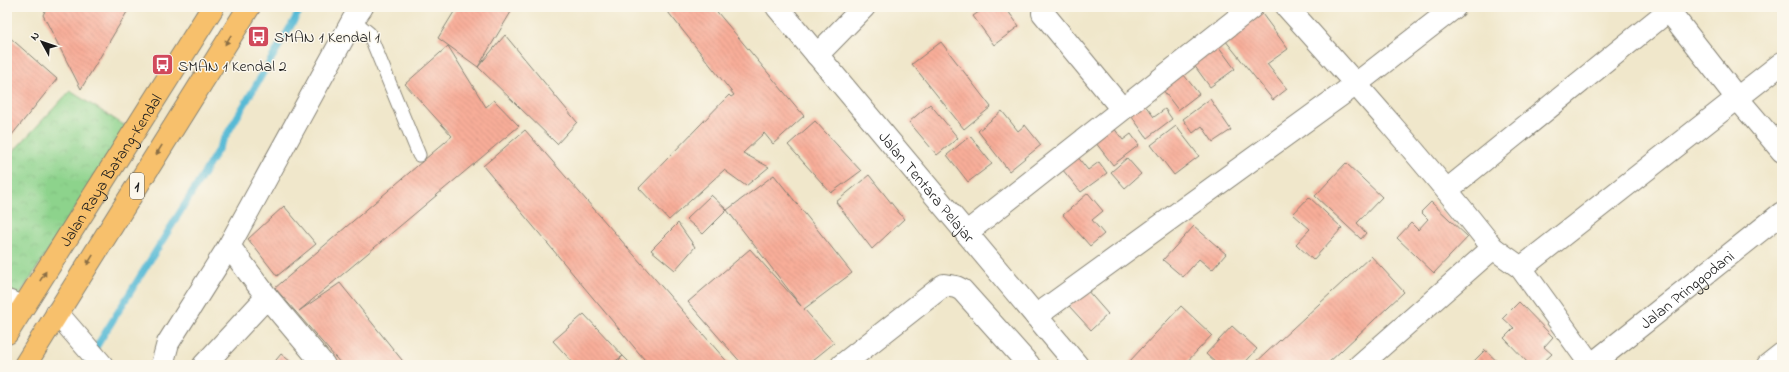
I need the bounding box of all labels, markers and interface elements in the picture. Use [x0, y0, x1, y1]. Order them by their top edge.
north arrow [22, 22, 62, 62]
bus stop icon: SMAN 1 Kendal 1 [246, 23, 272, 49]
place label: SMAN 1 Kendal 1 [274, 26, 380, 50]
text: N [27, 28, 44, 44]
one-way arrow [224, 35, 232, 45]
bus stop icon: SMAN 1 Kendal 2 [150, 52, 176, 78]
place label: SMAN 1 Kendal 2 [178, 55, 287, 79]
street label: Jalan Raya Batang-Kendal [55, 90, 169, 252]
street label: Jalan Tentara Pelajar [872, 127, 980, 249]
one-way arrow [155, 145, 163, 155]
road number: 1 [130, 173, 144, 199]
street label: Jalan Pringgodani [1635, 245, 1740, 336]
one-way arrow [86, 255, 94, 265]
one-way arrow [39, 271, 47, 281]

